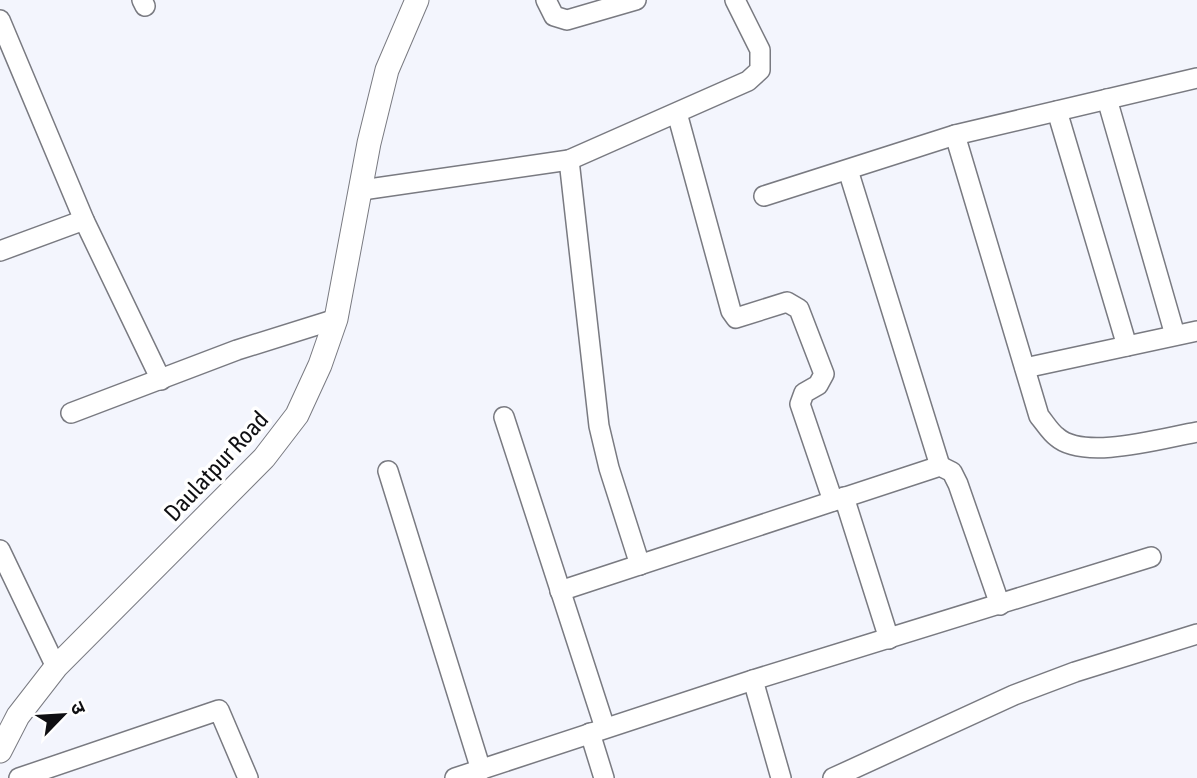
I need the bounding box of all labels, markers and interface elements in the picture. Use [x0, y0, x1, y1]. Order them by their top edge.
street label: Daulatpur Road [158, 406, 274, 526]
north arrow [28, 680, 98, 750]
text: उ [66, 698, 91, 718]

